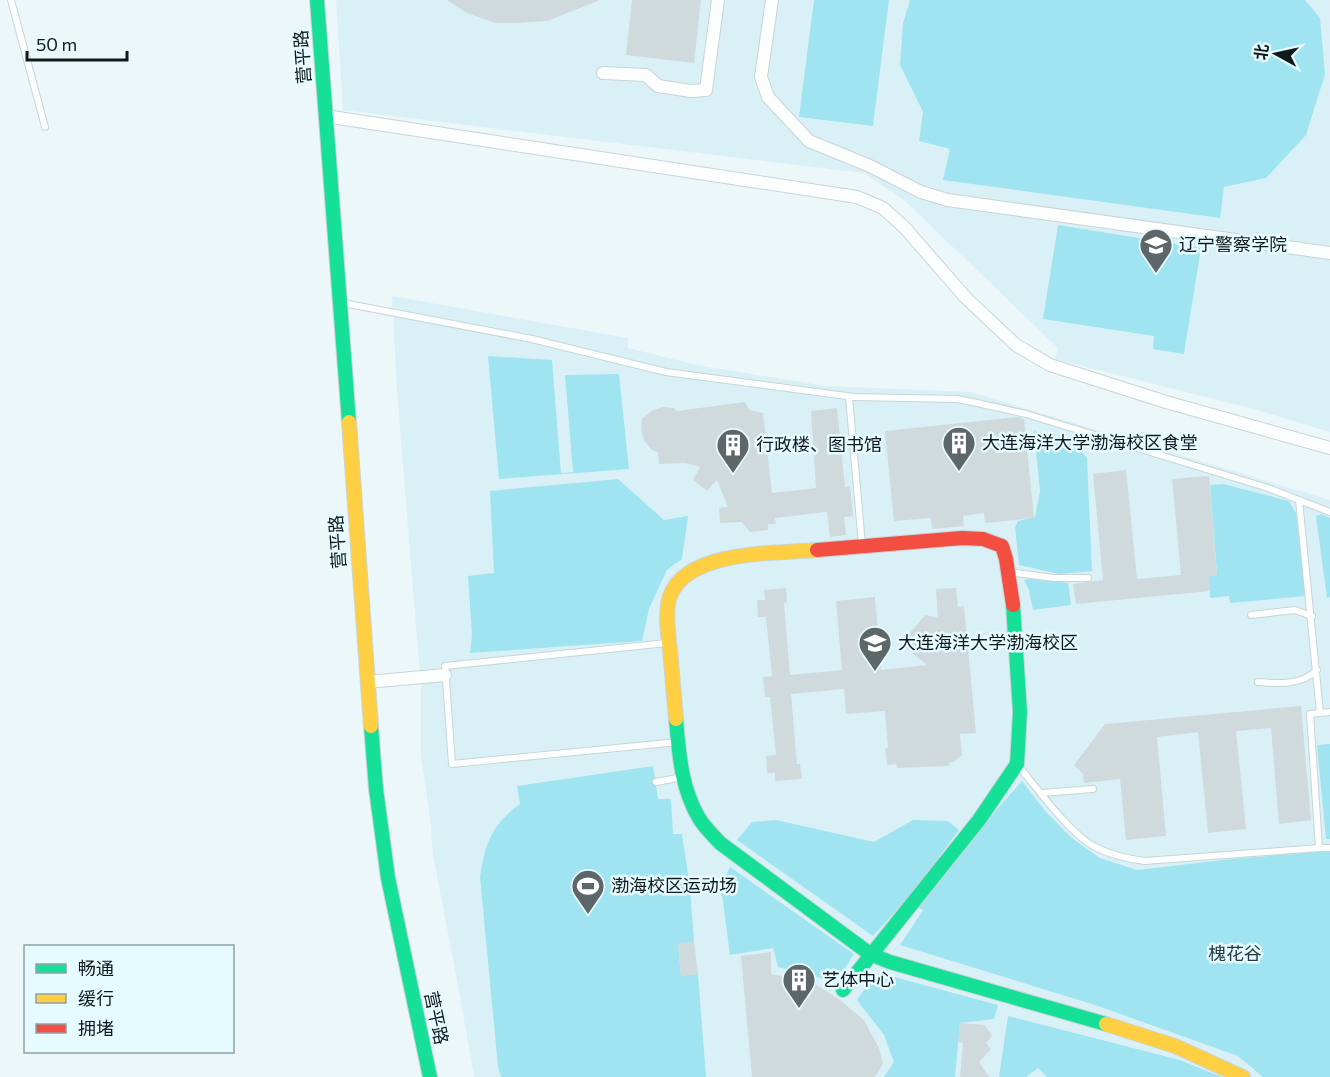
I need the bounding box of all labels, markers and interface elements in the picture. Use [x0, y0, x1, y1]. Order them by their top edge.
scale bar [27, 24, 128, 62]
north arrow [1246, 24, 1306, 84]
street label: 营平路 [289, 29, 315, 85]
text: 50 m [36, 33, 77, 55]
text: 北 [1250, 43, 1271, 61]
school or university icon: 辽宁警察学院 [1138, 227, 1174, 274]
place label: 辽宁警察学院 [1179, 233, 1287, 255]
building icon: 大连海洋大学渤海校区食堂 [941, 425, 977, 472]
building icon: 行政楼、图书馆 [715, 427, 751, 474]
place label: 大连海洋大学渤海校区食堂 [982, 431, 1198, 453]
place label: 行政楼、图书馆 [756, 433, 882, 455]
street label: 营平路 [324, 514, 350, 570]
school or university icon: 大连海洋大学渤海校区 [857, 625, 893, 672]
place label: 大连海洋大学渤海校区 [898, 631, 1078, 653]
sports icon: 渤海校区运动场 [570, 868, 606, 915]
place label: 渤海校区运动场 [611, 874, 737, 896]
park label: 槐花谷 [1208, 942, 1262, 964]
legend [24, 945, 234, 1053]
text: 畅通 [78, 957, 114, 979]
building icon: 艺体中心 [781, 962, 817, 1009]
place label: 艺体中心 [822, 968, 894, 990]
text: 缓行 [78, 987, 114, 1009]
street label: 营平路 [421, 989, 453, 1046]
text: 拥堵 [78, 1017, 114, 1039]

